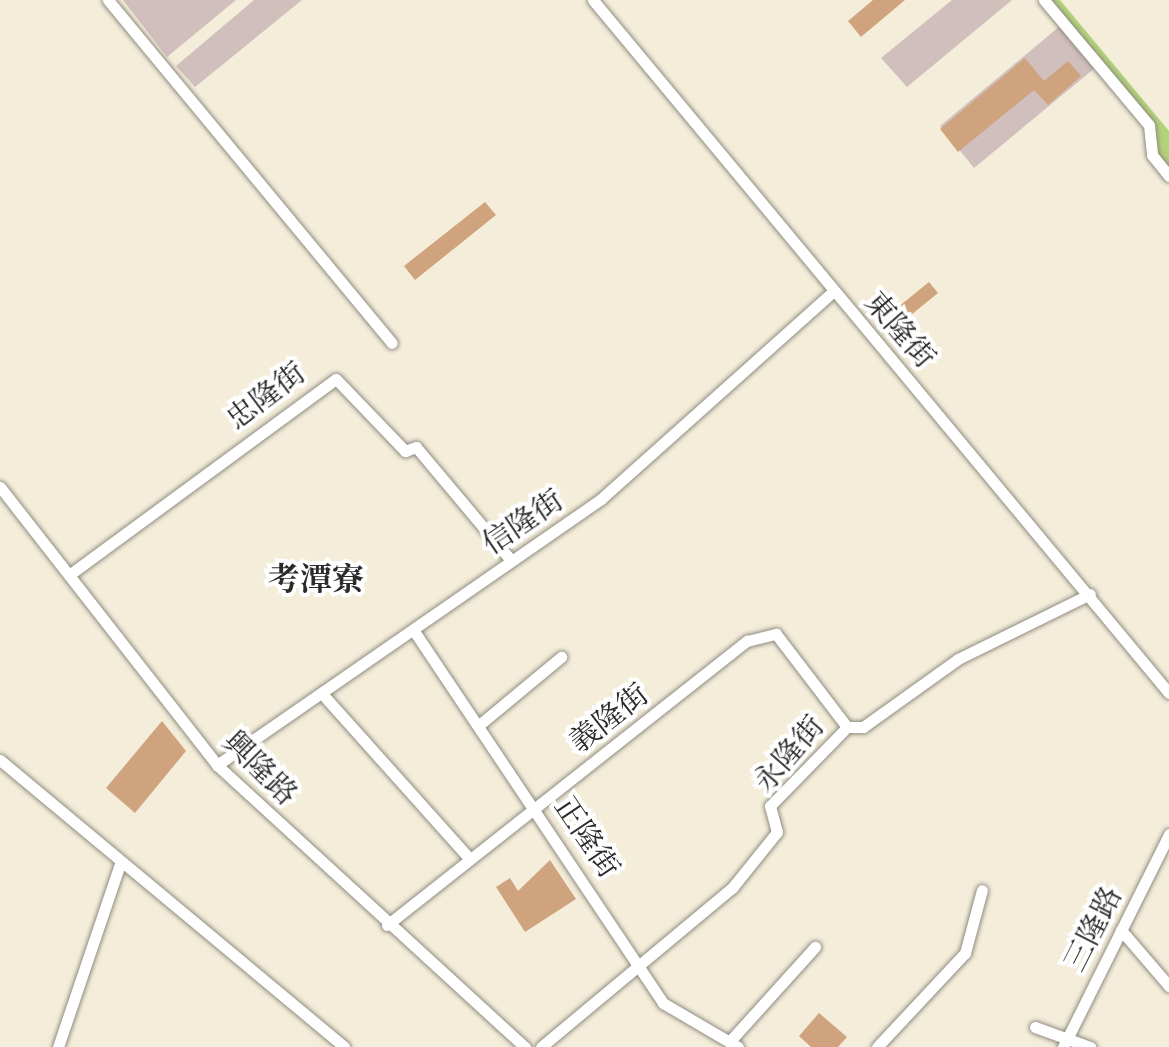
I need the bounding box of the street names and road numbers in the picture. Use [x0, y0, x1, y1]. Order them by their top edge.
street label: 東隆街 [857, 284, 943, 376]
street label: 忠隆街 [219, 355, 313, 437]
street label: 信隆街 [476, 482, 570, 562]
street label: 義隆街 [562, 676, 656, 760]
street label: 永隆街 [746, 708, 832, 800]
street label: 興隆路 [215, 723, 305, 813]
street label: 正隆街 [547, 790, 627, 884]
street label: 三隆路 [1057, 881, 1129, 977]

